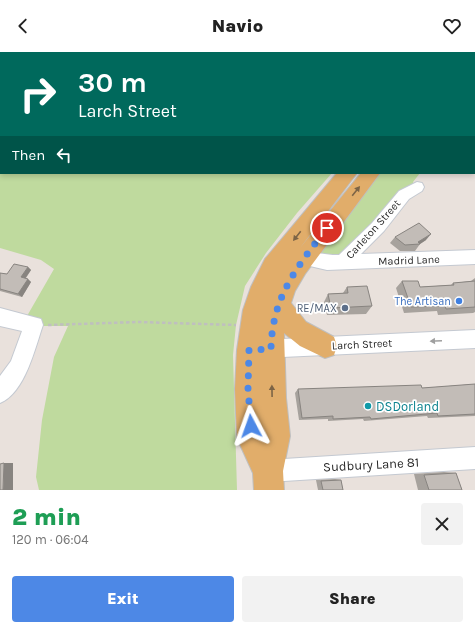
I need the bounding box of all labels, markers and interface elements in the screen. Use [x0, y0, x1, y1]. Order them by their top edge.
icon: back [12, 15, 34, 37]
text: Navio [212, 15, 263, 37]
icon: heart [441, 15, 463, 37]
text: 30 m [78, 66, 147, 99]
icon: right [12, 68, 64, 120]
text: Larch Street [78, 100, 177, 122]
icon: left [53, 144, 75, 166]
text: Then [12, 146, 45, 164]
one-way arrow [352, 186, 361, 197]
street label: Carleton Street [343, 197, 403, 262]
pin [310, 211, 344, 245]
icon: arrive [316, 217, 338, 239]
one-way arrow [293, 230, 301, 241]
street label: Madrid Lane [378, 253, 440, 268]
place label: The Artisan [394, 295, 451, 308]
marker: The Artisan [454, 296, 464, 306]
place label: RE/MAX [297, 302, 337, 315]
marker: RE/MAX [340, 303, 350, 313]
street label: Larch Street [332, 336, 392, 353]
one-way arrow [430, 337, 442, 344]
one-way arrow [269, 384, 275, 397]
place label: DSDorland [376, 399, 439, 414]
marker: DSDorland [363, 401, 373, 411]
position arrow [230, 405, 272, 447]
street label: Sudbury Lane 81 [323, 454, 419, 475]
text: 2 min [12, 503, 81, 531]
button: close [421, 503, 463, 545]
text: 120 m · 06:04 [12, 532, 88, 547]
button: Exit [12, 576, 234, 622]
button: Share [242, 576, 463, 622]

